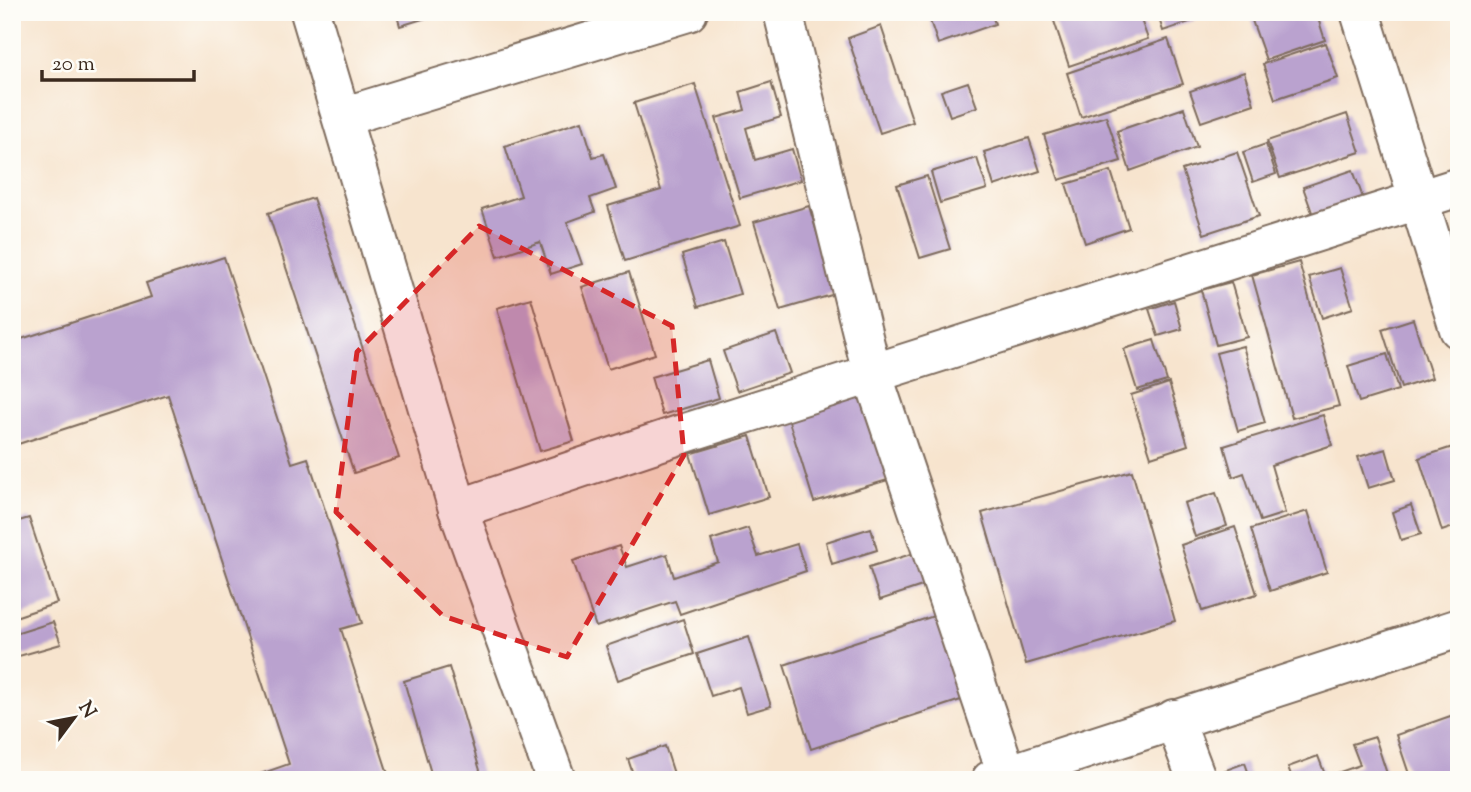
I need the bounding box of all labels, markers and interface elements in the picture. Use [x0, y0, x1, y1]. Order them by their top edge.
scale bar [42, 38, 194, 82]
text: 20 m [52, 50, 95, 80]
north arrow [38, 684, 108, 754]
text: N [71, 697, 102, 724]

